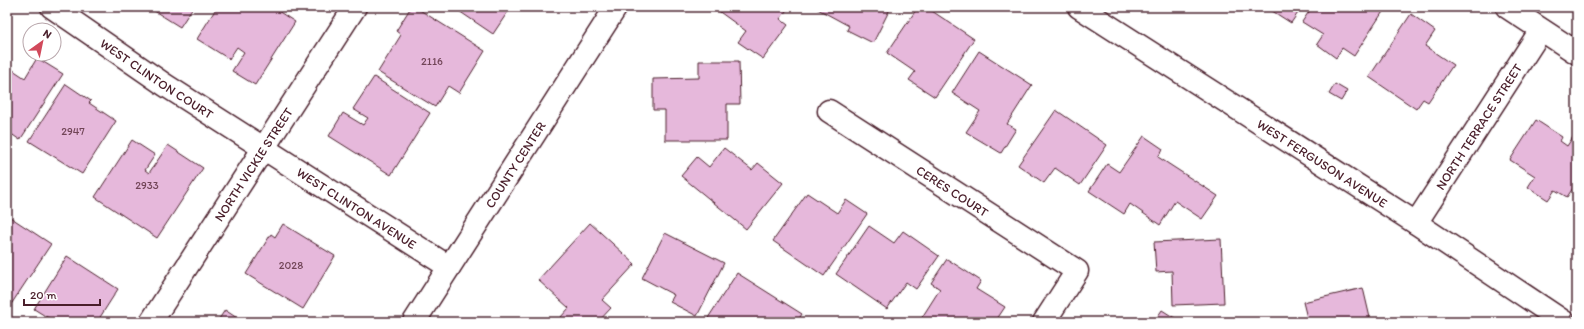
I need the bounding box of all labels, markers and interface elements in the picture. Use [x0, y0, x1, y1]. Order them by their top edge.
north arrow [22, 22, 62, 62]
text: N [41, 27, 54, 42]
street label: WEST CLINTON COURT [98, 35, 217, 122]
house number: 2116 [421, 55, 443, 68]
street label: NORTH TERRACE STREET [1432, 60, 1525, 192]
street label: NORTH VICKIE STREET [211, 104, 296, 224]
street label: WEST FERGUSON AVENUE [1254, 116, 1390, 210]
street label: COUNTY CENTER [482, 119, 548, 211]
house number: 2947 [61, 125, 85, 138]
street label: CERES COURT [914, 162, 992, 220]
street label: WEST CLINTON AVENUE [294, 164, 419, 252]
house number: 2933 [135, 179, 159, 192]
house number: 2028 [279, 259, 303, 272]
scale bar [24, 281, 100, 307]
text: 20 m [30, 288, 57, 302]

